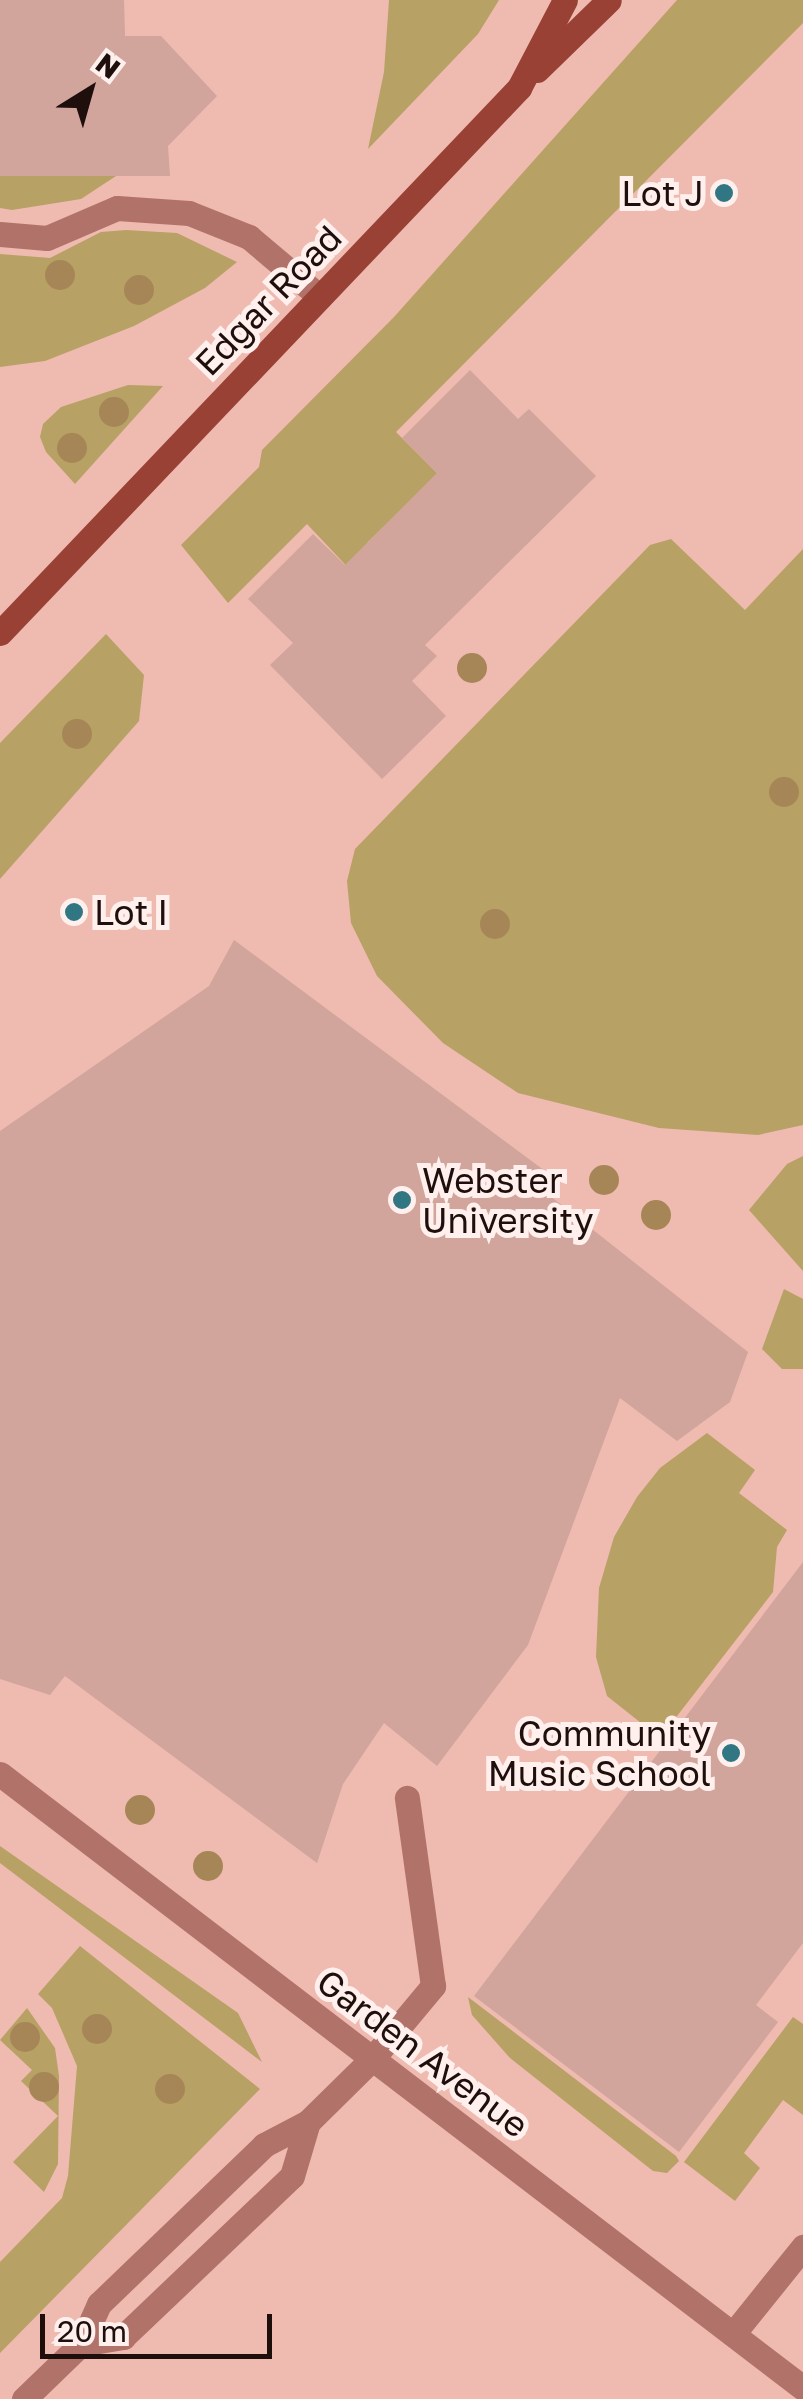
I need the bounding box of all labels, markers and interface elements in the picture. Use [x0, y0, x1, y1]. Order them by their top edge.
north arrow [40, 40, 140, 140]
text: N [90, 46, 127, 85]
place label: Lot J [621, 172, 704, 214]
marker: Lot J [713, 182, 735, 204]
street label: Edgar Road [186, 216, 350, 384]
place label: Lot I [94, 891, 168, 933]
marker: Lot I [63, 901, 85, 923]
place label: Webster University [422, 1159, 594, 1241]
marker: Webster University [391, 1189, 413, 1211]
place label: Community Music School [488, 1712, 711, 1794]
marker: Community Music School [720, 1742, 742, 1764]
street label: Garden Avenue [309, 1960, 537, 2146]
scale bar [45, 2294, 278, 2356]
text: 20 m [57, 2313, 127, 2349]

